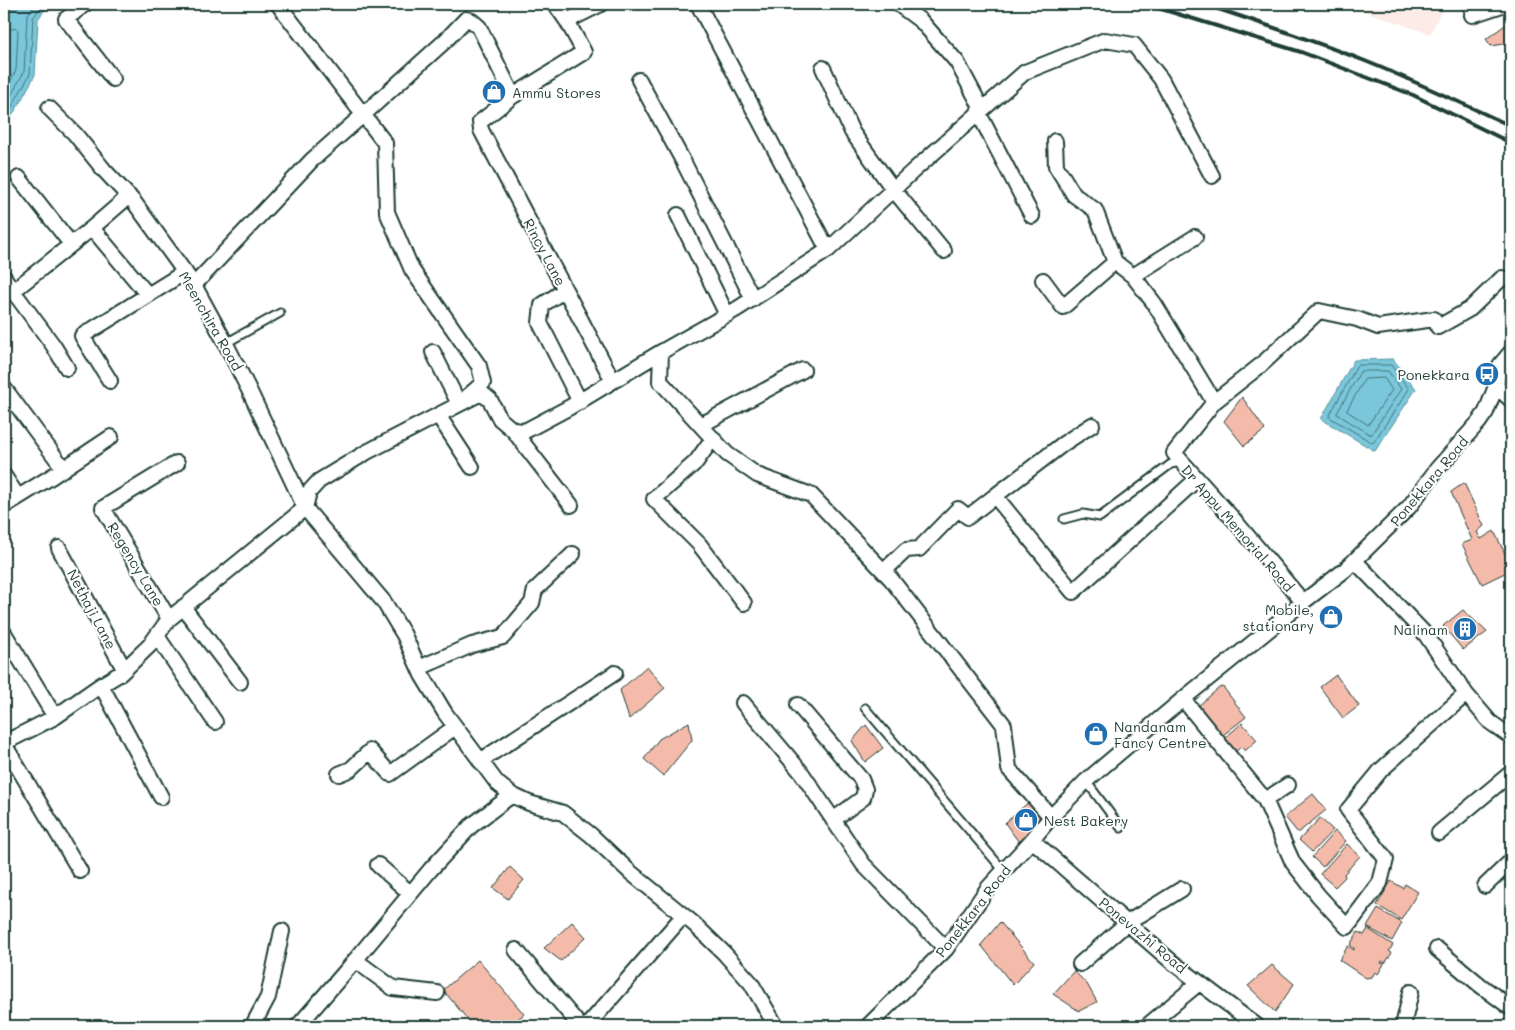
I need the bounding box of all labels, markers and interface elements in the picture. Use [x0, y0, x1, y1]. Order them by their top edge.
shop icon: Ammu Stores [481, 79, 507, 105]
place label: Ammu Stores [512, 83, 601, 102]
street label: Rincy Lane [519, 215, 571, 289]
street label: Meenchira Road [175, 268, 247, 374]
bus stop icon: Ponekkara [1474, 361, 1500, 387]
place label: Ponekkara [1397, 365, 1470, 384]
street label: Ponekkara Road [1386, 432, 1472, 530]
street label: Dr Appu Memorial Road [1178, 460, 1299, 596]
street label: Regency Lane [103, 519, 169, 609]
street label: Nethaji Lane [63, 566, 121, 652]
place label: Mobile, stationary [1243, 600, 1314, 635]
shop icon: Mobile, stationary [1318, 604, 1344, 630]
building icon: Nalinam [1452, 616, 1478, 642]
place label: Nalinam [1394, 620, 1448, 639]
place label: Nandanam Fancy Centre [1114, 717, 1207, 752]
shop icon: Nandanam Fancy Centre [1083, 721, 1109, 747]
shop icon: Nest Bakery [1013, 807, 1039, 833]
place label: Nest Bakery [1044, 811, 1128, 830]
street label: Ponekkara Road [931, 861, 1015, 961]
street label: Ponevazhi Road [1095, 893, 1191, 977]

